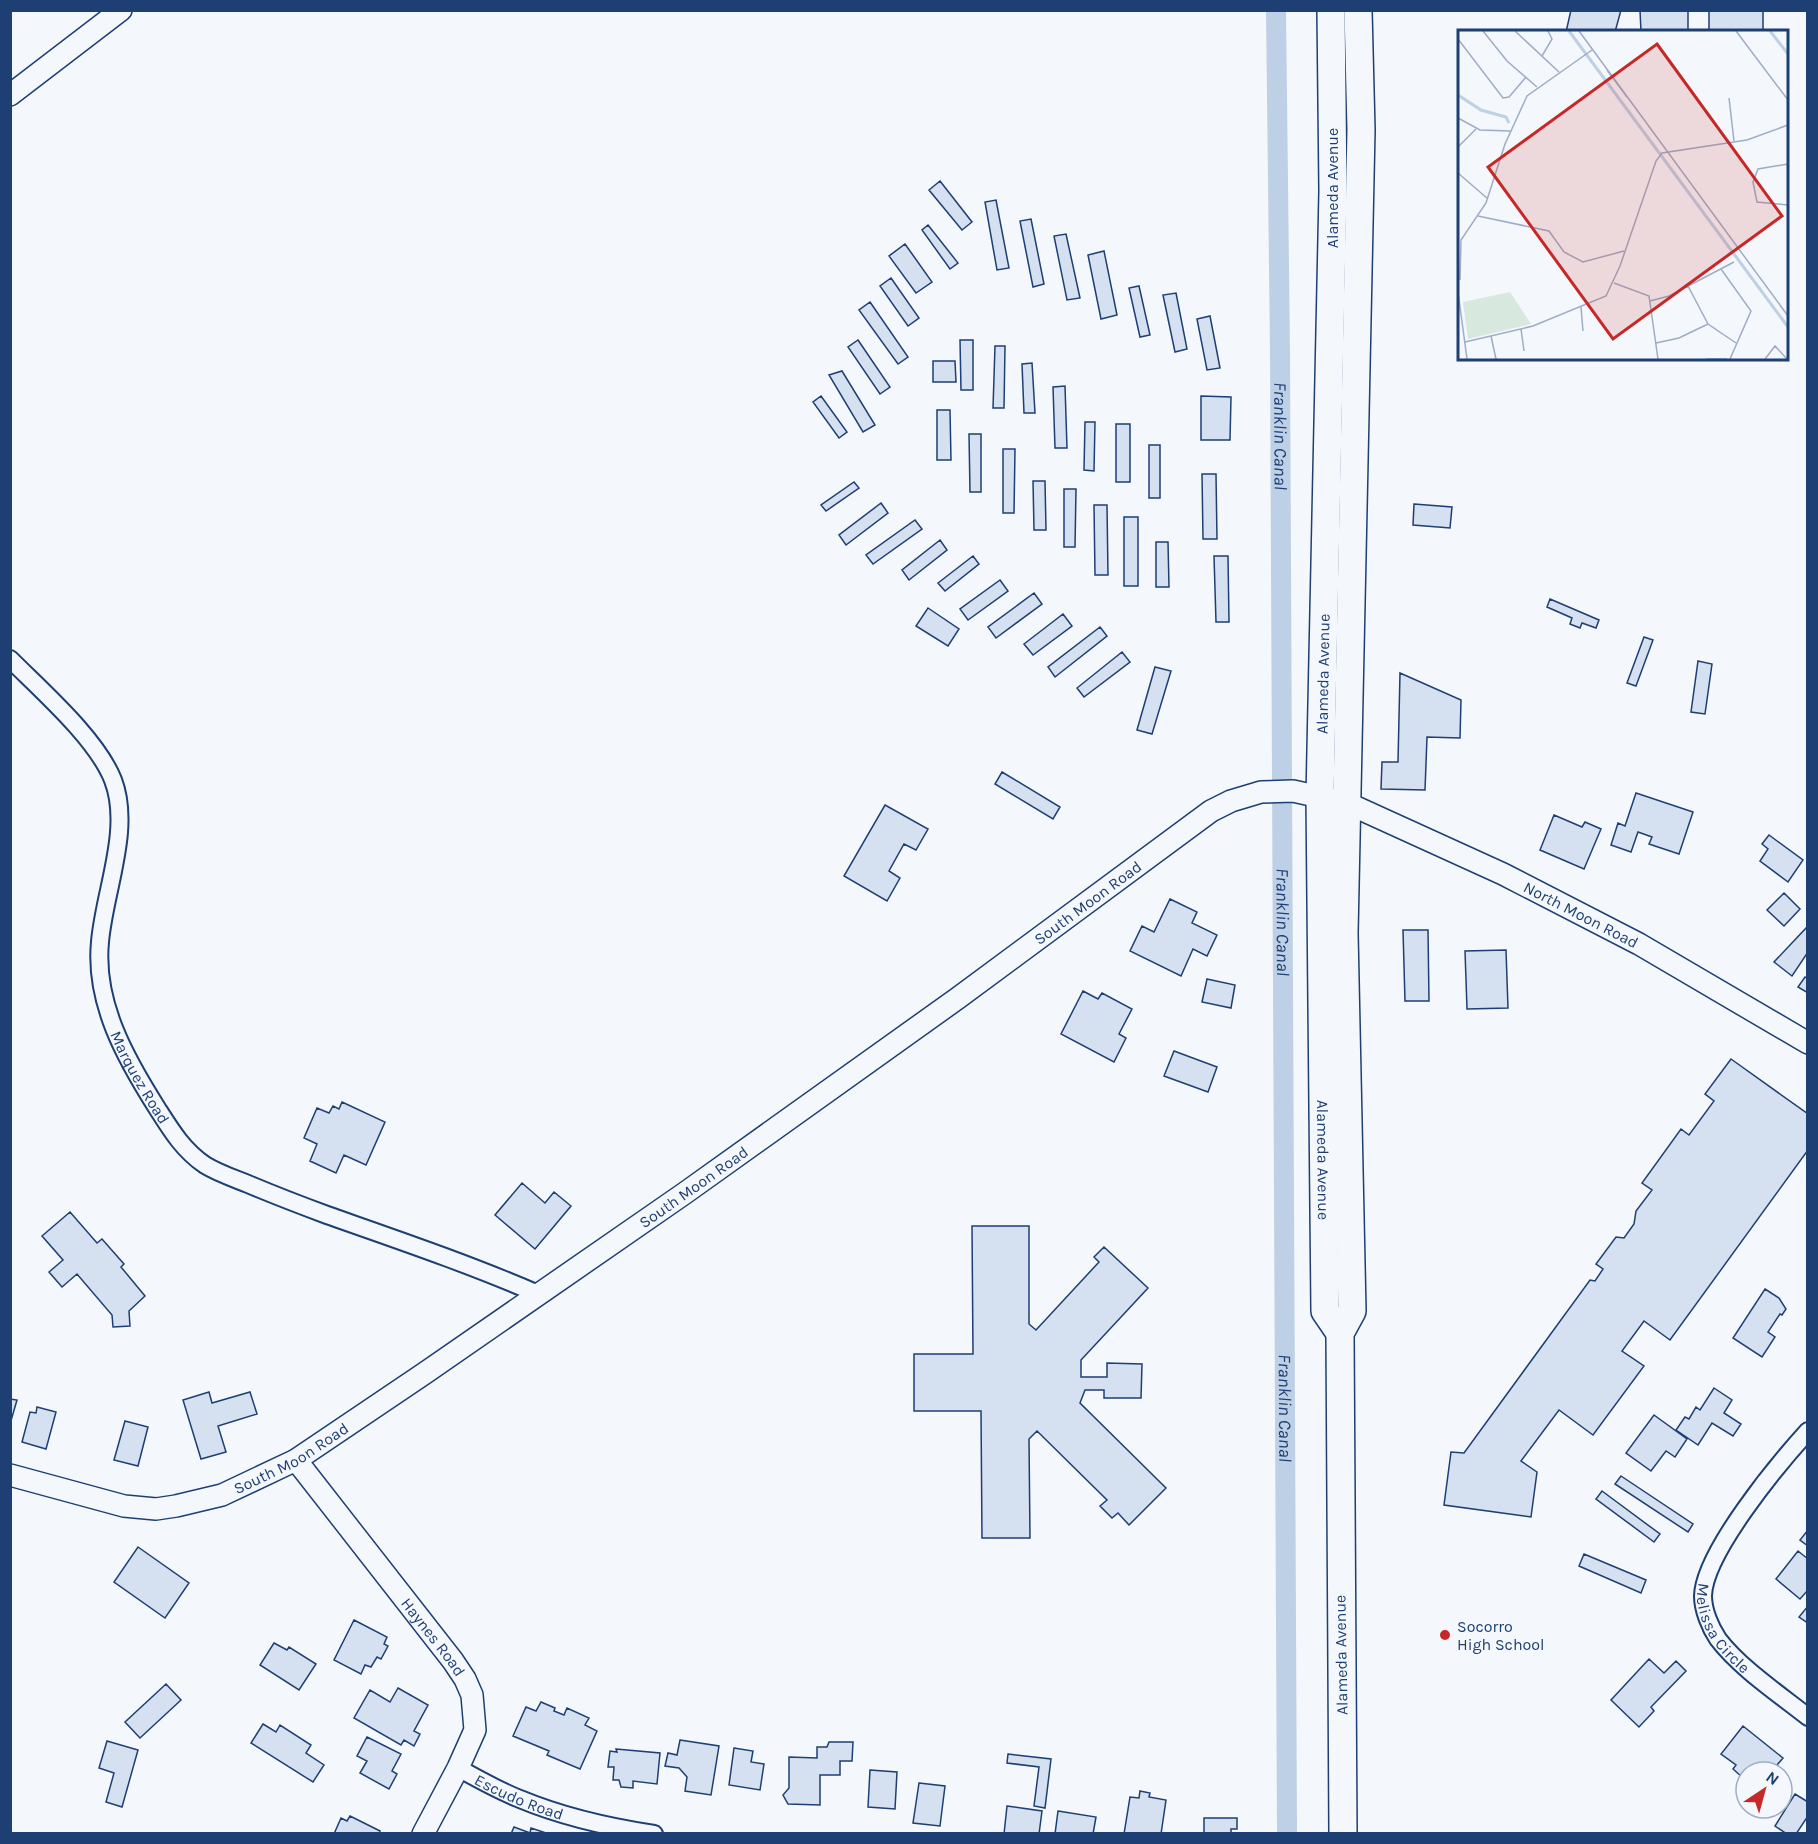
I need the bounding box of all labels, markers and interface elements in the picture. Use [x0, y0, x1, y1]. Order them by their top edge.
inset map [1458, 30, 1788, 360]
street label: Alameda Avenue [1323, 128, 1342, 248]
water label: Franklin Canal [1269, 382, 1292, 491]
street label: Alameda Avenue [1312, 614, 1334, 734]
street label: South Moon Road [1030, 856, 1145, 948]
water label: Franklin Canal [1271, 868, 1294, 977]
street label: North Moon Road [1521, 877, 1642, 952]
street label: Marquez Road [107, 1028, 174, 1127]
street label: Alameda Avenue [1313, 1100, 1334, 1220]
street label: South Moon Road [635, 1142, 752, 1232]
water label: Franklin Canal [1274, 1354, 1296, 1463]
street label: South Moon Road [230, 1418, 352, 1498]
street label: Melissa Circle [1693, 1582, 1754, 1677]
street label: Haynes Road [397, 1594, 470, 1680]
street label: Alameda Avenue [1330, 1595, 1352, 1715]
place label: Socorro High School [1457, 1617, 1545, 1654]
marker: Socorro High School [1438, 1628, 1452, 1642]
north arrow [1734, 1760, 1794, 1820]
text: N [1762, 1767, 1783, 1789]
street label: Escudo Road [472, 1770, 566, 1823]

